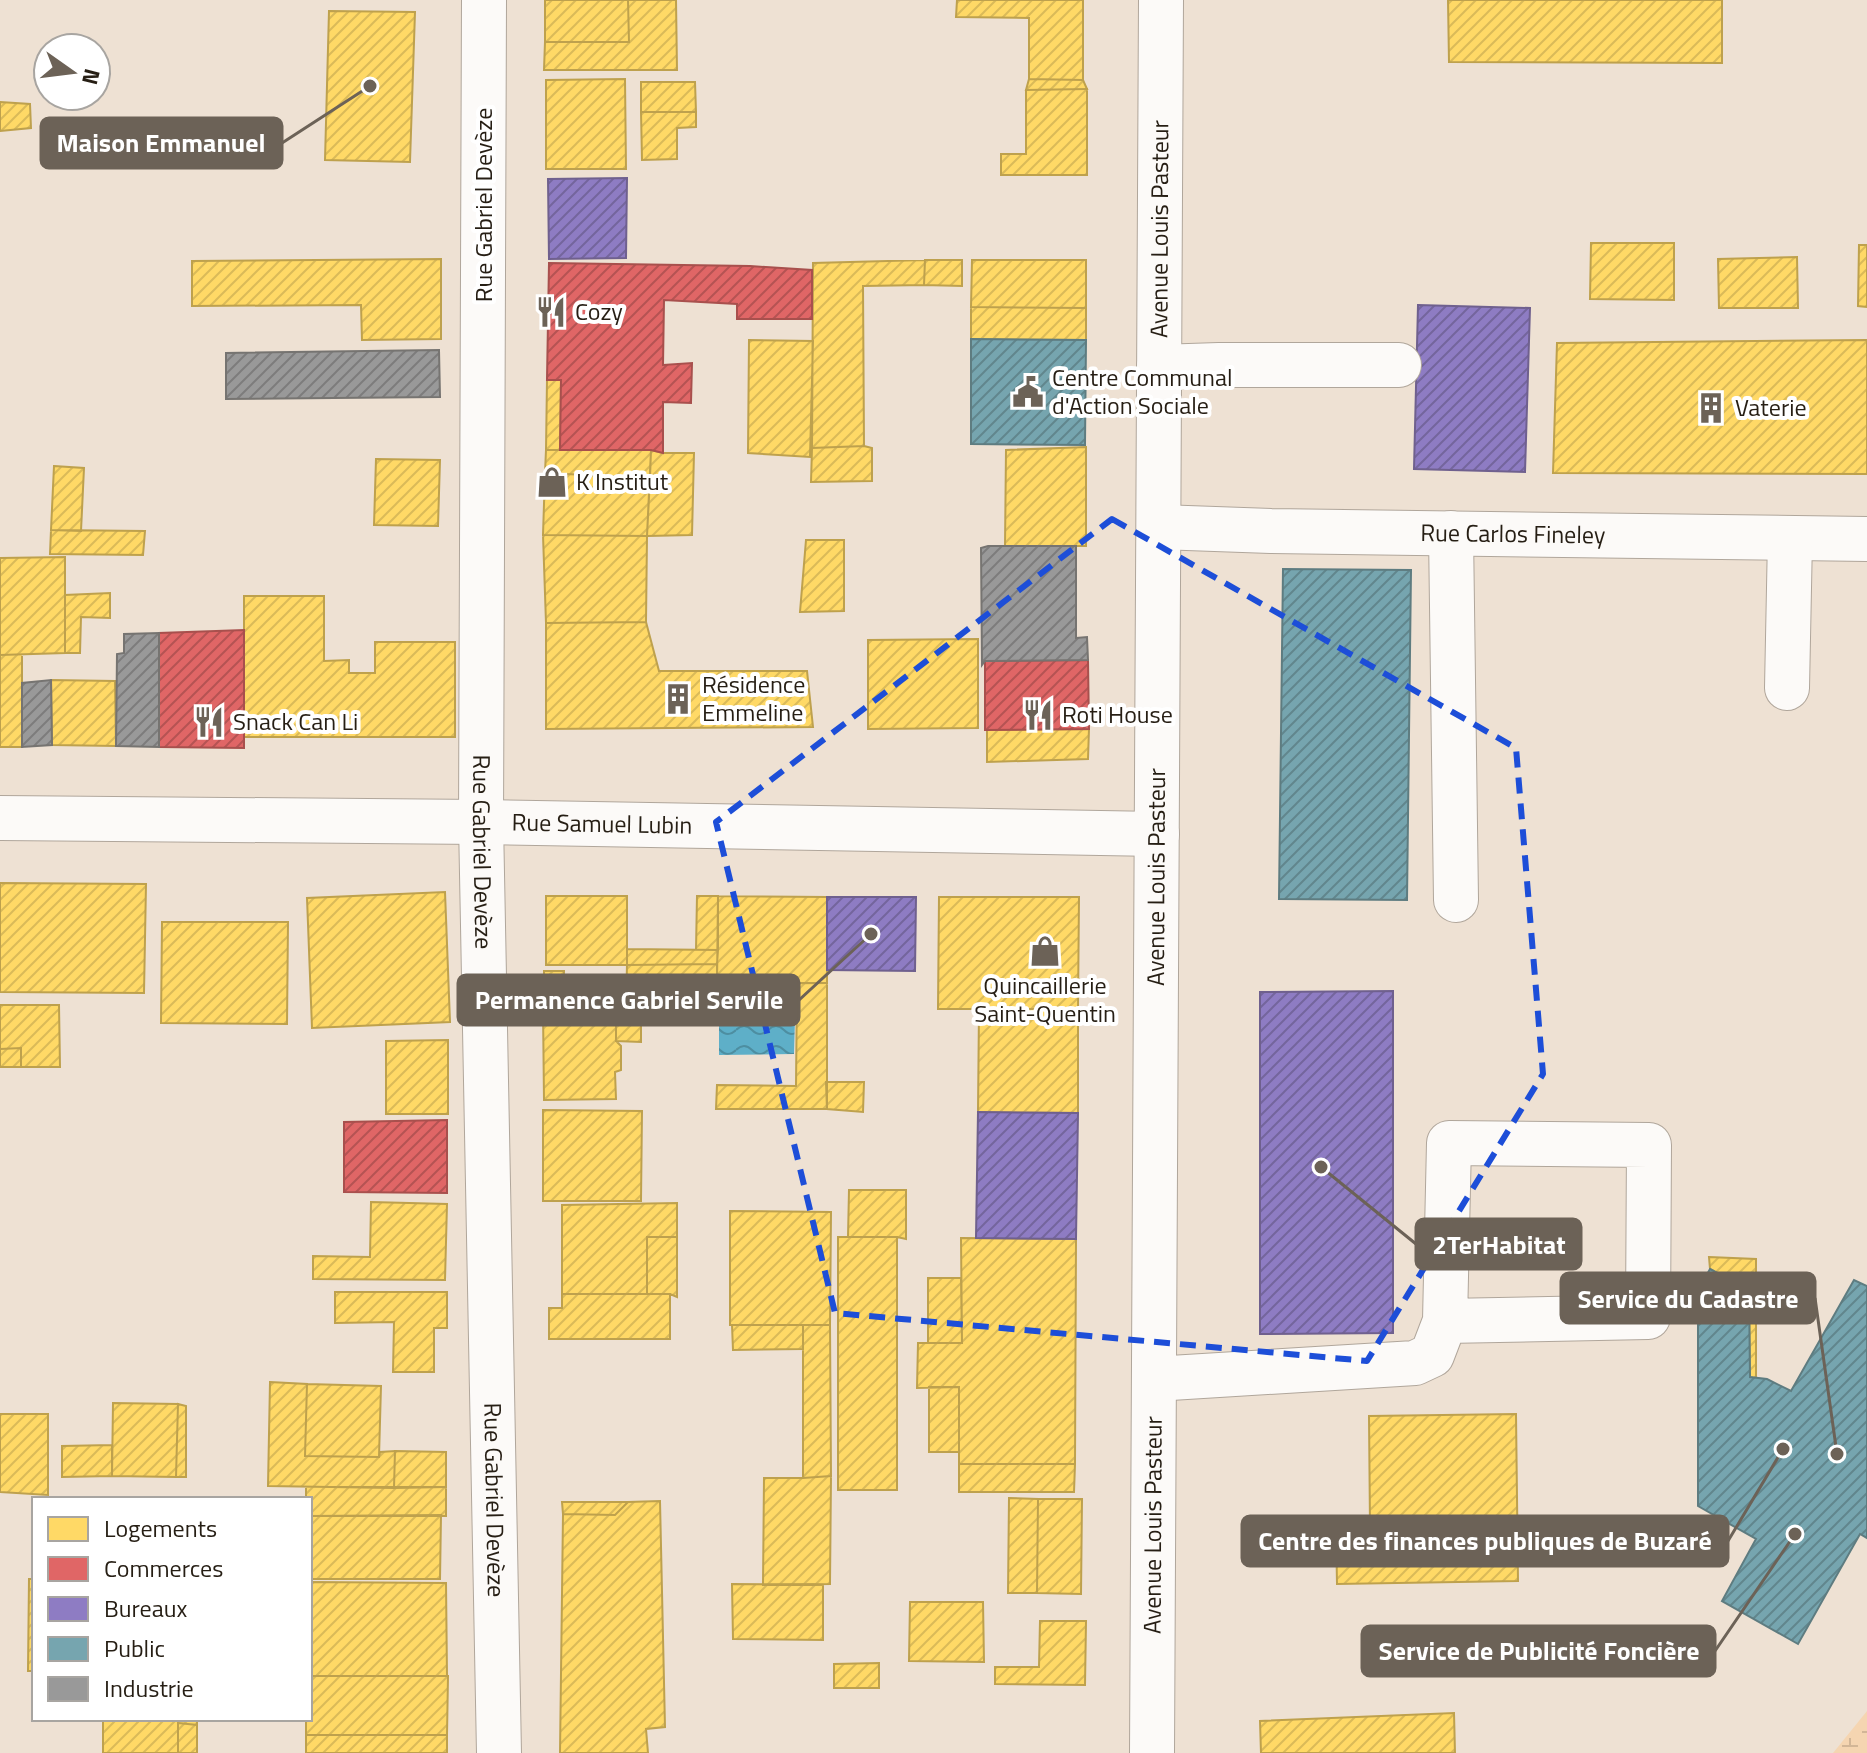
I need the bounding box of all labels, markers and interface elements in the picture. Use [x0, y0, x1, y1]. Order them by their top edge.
north arrow [32, 32, 112, 112]
text: N [73, 65, 110, 88]
street label: Rue Gabriel Devèze [465, 108, 501, 302]
callout: Maison Emmanuel [41, 118, 282, 168]
street label: Avenue Louis Pasteur [1140, 120, 1177, 338]
text: Maison Emmanuel [57, 123, 265, 162]
place label: Cozy [575, 293, 623, 329]
restaurant icon: Cozy [534, 295, 568, 329]
place label: Centre Communal d'Action Sociale [1052, 359, 1232, 423]
public building icon: Centre Communal d'Action Sociale [1011, 375, 1045, 409]
place label: Vaterie [1735, 389, 1807, 425]
building icon: Vaterie [1694, 391, 1728, 425]
place label: K Institut [576, 463, 669, 499]
shop icon: K Institut [535, 465, 569, 499]
street label: Rue Carlos Fineley [1420, 514, 1606, 552]
place label: Résidence Emmeline [702, 666, 805, 730]
building icon: Résidence Emmeline [661, 682, 695, 716]
place label: Roti House [1062, 696, 1173, 732]
restaurant icon: Roti House [1021, 698, 1055, 732]
place label: Snack Can Li [233, 703, 358, 739]
restaurant icon: Snack Can Li [192, 705, 226, 739]
street label: Rue Gabriel Devèze [464, 755, 502, 950]
street label: Avenue Louis Pasteur [1137, 768, 1174, 986]
street label: Rue Samuel Lubin [511, 804, 693, 843]
shop icon: Quincaillerie Saint-Quentin [1028, 934, 1062, 968]
place label: Quincaillerie Saint-Quentin [974, 967, 1116, 1031]
callout: Permanence Gabriel Servile [458, 975, 799, 1025]
text: Permanence Gabriel Servile [475, 980, 783, 1019]
callout: 2TerHabitat [1416, 1219, 1581, 1269]
text: 2TerHabitat [1432, 1225, 1566, 1264]
callout: Service du Cadastre [1561, 1273, 1815, 1323]
text: Service du Cadastre [1577, 1279, 1799, 1318]
street label: Rue Gabriel Devèze [475, 1402, 515, 1598]
street label: Avenue Louis Pasteur [1134, 1416, 1171, 1634]
legend [32, 1497, 312, 1721]
text: Logements [104, 1510, 217, 1546]
callout: Centre des finances publiques de Buzaré [1242, 1516, 1728, 1566]
text: Centre des finances publiques de Buzaré [1258, 1521, 1712, 1560]
text: Commerces [104, 1550, 223, 1586]
text: Bureaux [104, 1590, 187, 1626]
callout: Service de Publicité Foncière [1362, 1626, 1715, 1676]
text: Public [104, 1630, 165, 1666]
text: Service de Publicité Foncière [1379, 1631, 1699, 1670]
text: Industrie [104, 1670, 194, 1706]

